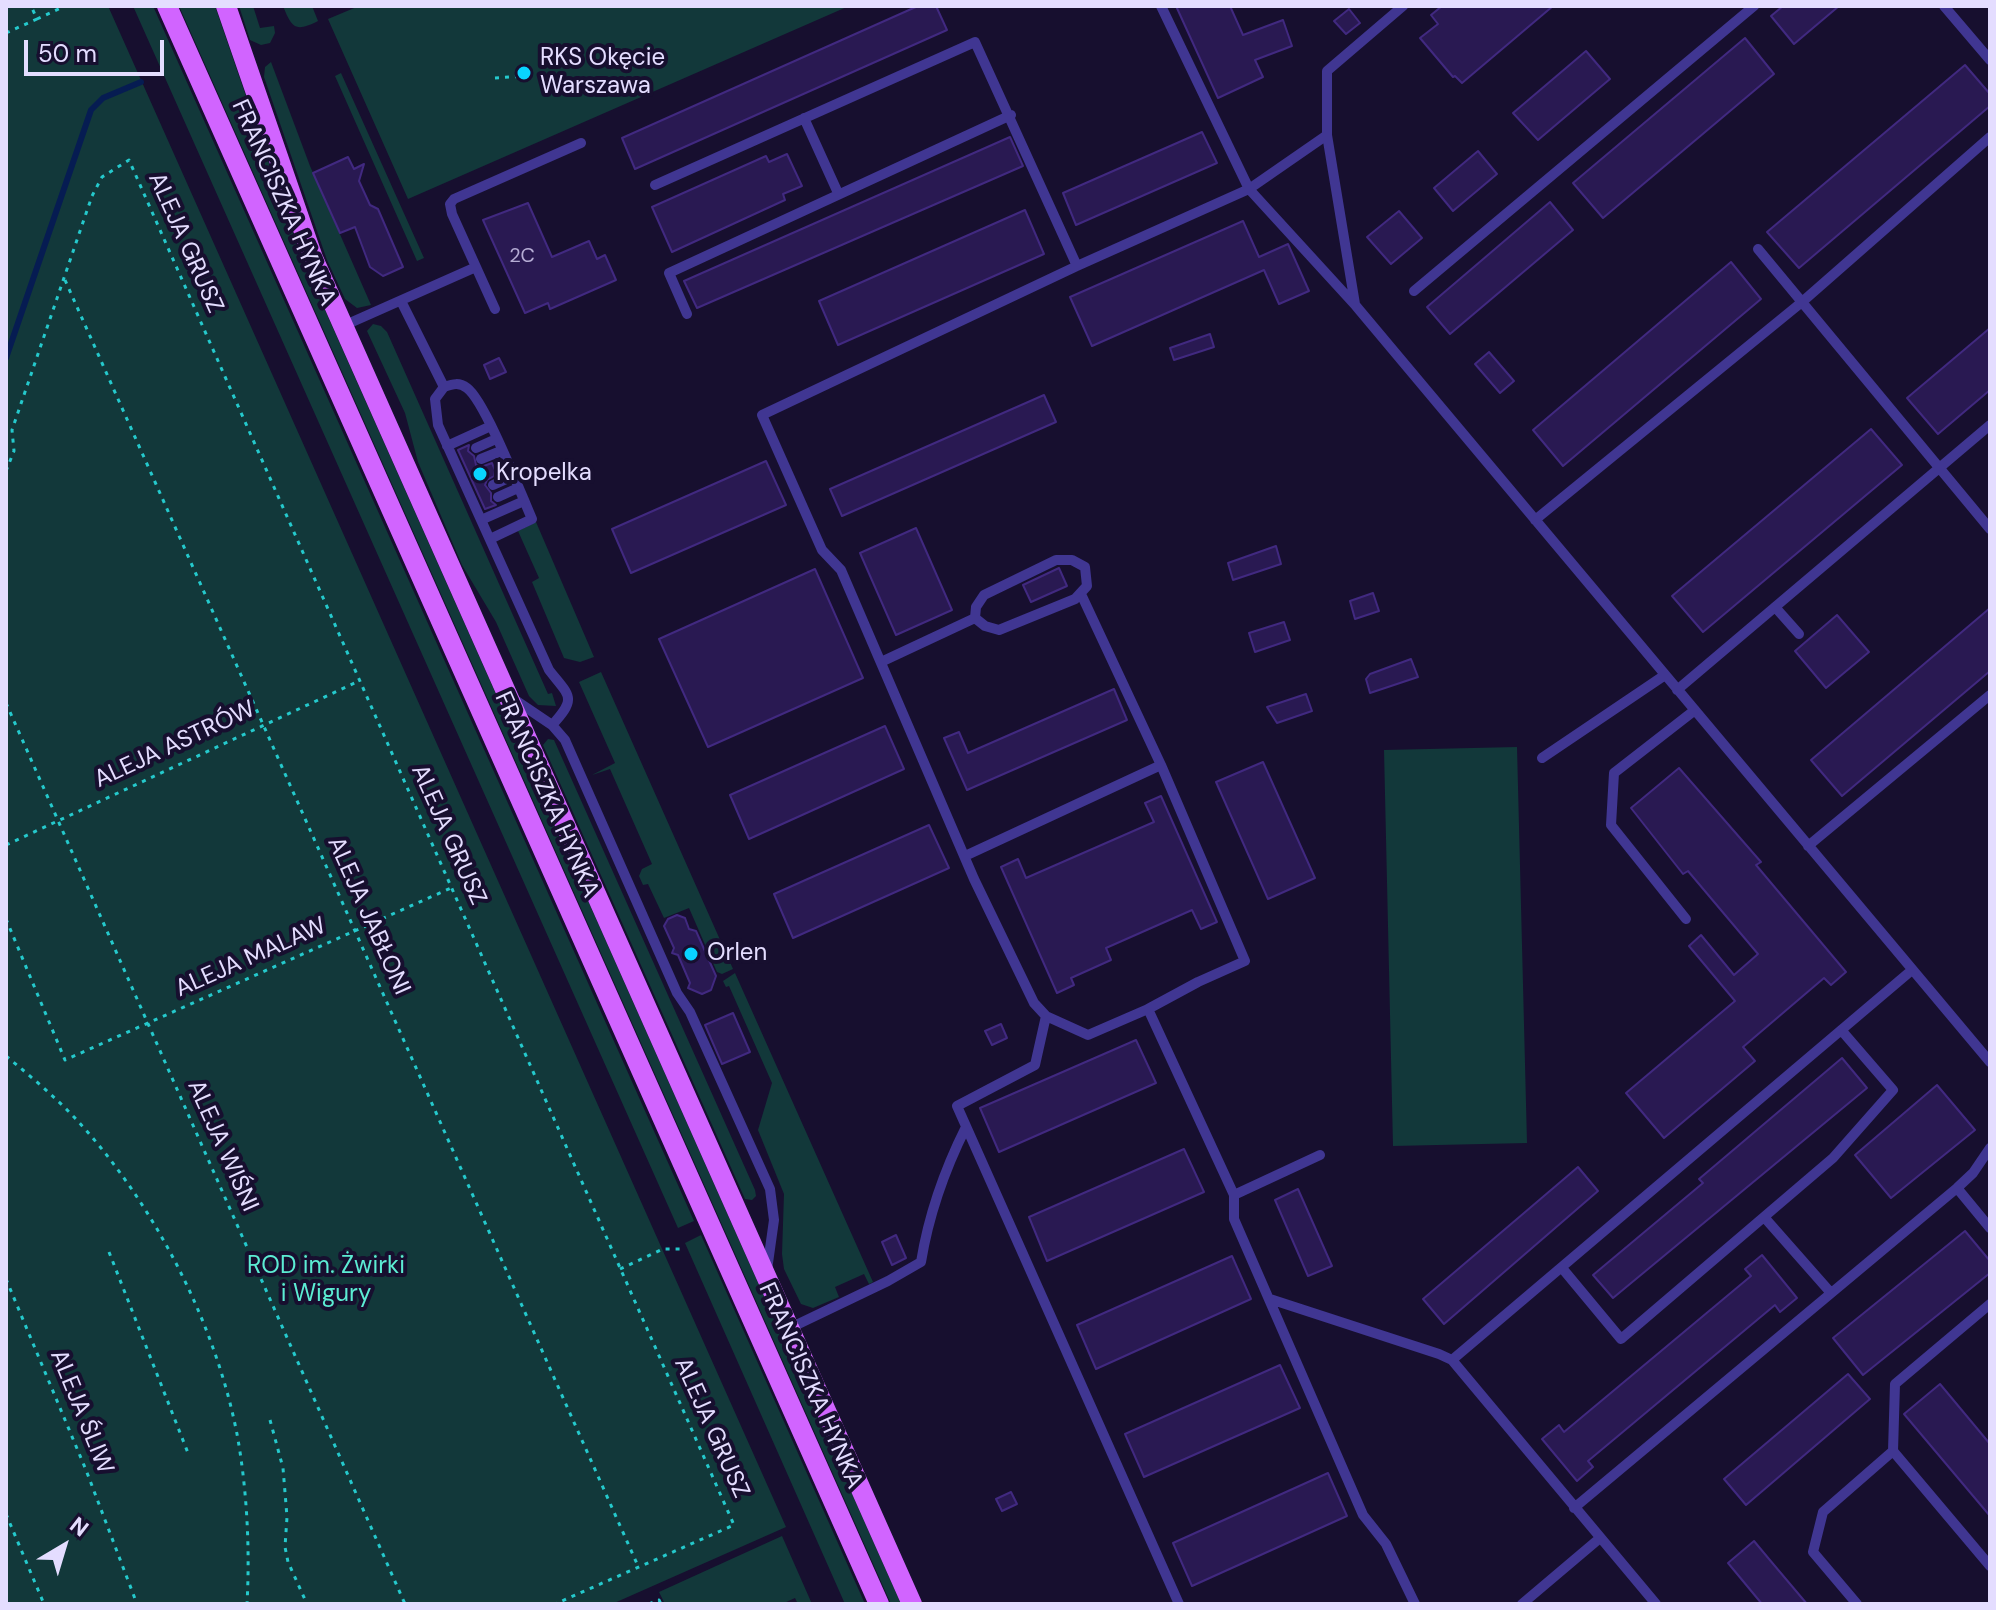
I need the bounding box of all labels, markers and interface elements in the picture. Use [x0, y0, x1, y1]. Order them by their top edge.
scale bar [28, 24, 168, 74]
text: 50 m [38, 38, 97, 69]
place label: RKS Okęcie Warszawa [540, 45, 665, 101]
marker: RKS Okęcie Warszawa [515, 64, 533, 82]
street label: FRANCISZKA HYNKA [225, 96, 341, 310]
street label: ALEJA GRUSZ [141, 168, 229, 318]
house number: 2C [509, 245, 535, 269]
place label: Kropelka [496, 460, 592, 488]
marker: Kropelka [471, 465, 489, 483]
street label: FRANCISZKA HYNKA [488, 688, 604, 902]
street label: ALEJA ASTRÓW [90, 695, 260, 795]
street label: ALEJA GRUSZ [404, 760, 492, 910]
street label: ALEJA JABŁONI [320, 833, 416, 999]
street label: ALEJA MALAW [171, 912, 331, 1004]
place label: Orlen [707, 940, 767, 968]
marker: Orlen [682, 945, 700, 963]
street label: ALEJA WIŚNI [180, 1076, 264, 1216]
park label: ROD im. Żwirki i Wigury [247, 1253, 405, 1309]
street label: FRANCISZKA HYNKA [752, 1279, 868, 1493]
street label: ALEJA ŚLIW [43, 1346, 119, 1478]
street label: ALEJA GRUSZ [667, 1353, 755, 1503]
north arrow [24, 1506, 104, 1586]
text: N [64, 1510, 94, 1543]

